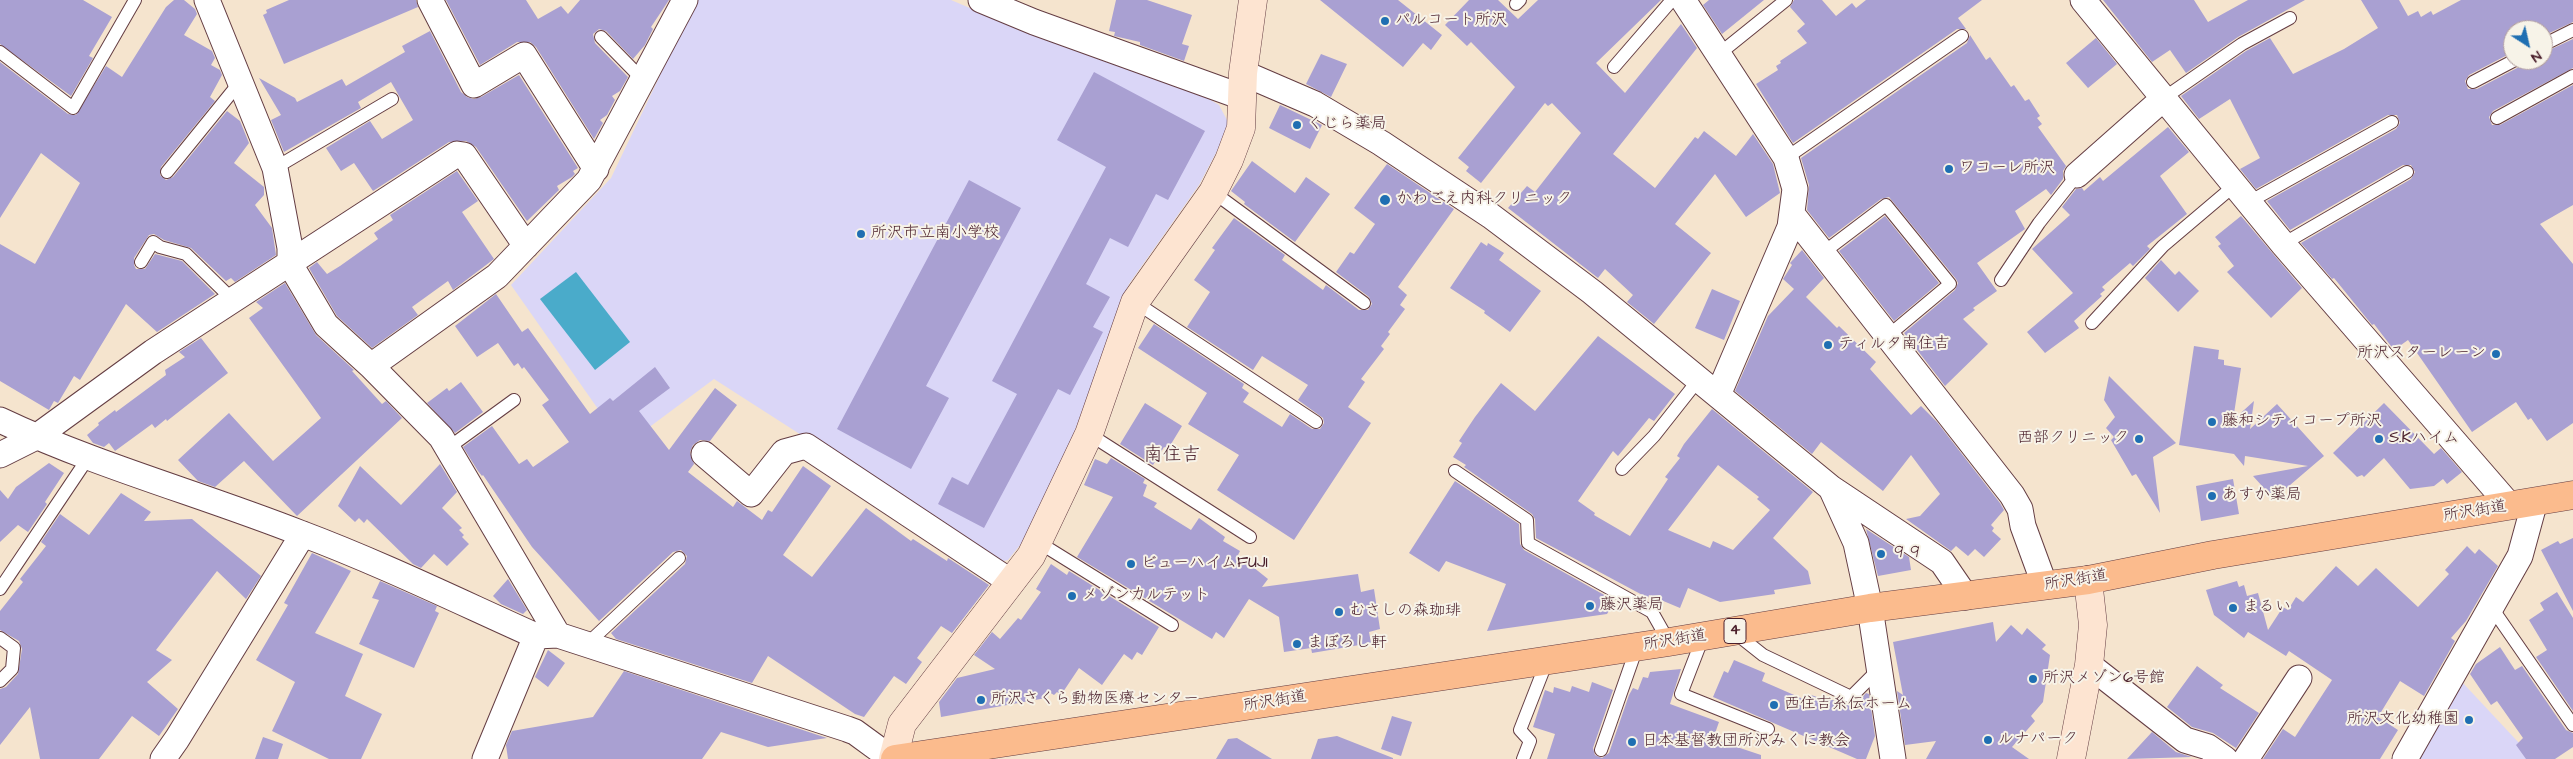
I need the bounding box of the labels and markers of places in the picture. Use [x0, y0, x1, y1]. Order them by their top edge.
place label: パルコート所沢 [1395, 11, 1507, 31]
marker: パルコート所沢 [1379, 15, 1391, 27]
place label: くじら薬局 [1307, 115, 1387, 135]
marker: くじら薬局 [1291, 119, 1303, 131]
place label: ワコーレ所沢 [1959, 159, 2055, 179]
marker: ワコーレ所沢 [1943, 163, 1955, 175]
place label: かわごえ内科クリニック [1396, 190, 1572, 210]
marker: かわごえ内科クリニック [1378, 193, 1392, 207]
place label: 所沢市立南小学校 [871, 224, 999, 244]
marker: 所沢市立南小学校 [855, 228, 867, 240]
place label: ティルタ南住吉 [1838, 335, 1950, 355]
marker: ティルタ南住吉 [1822, 339, 1834, 351]
place label: 所沢スターレーン [2357, 344, 2486, 364]
marker: 所沢スターレーン [2490, 348, 2502, 360]
place label: 藤和シティコープ所沢 [2222, 412, 2382, 432]
marker: 藤和シティコープ所沢 [2206, 416, 2218, 428]
place label: 西部クリニック [2017, 429, 2129, 449]
place label: S.Kハイム [2389, 429, 2459, 449]
marker: 西部クリニック [2133, 433, 2145, 445]
marker: S.Kハイム [2373, 433, 2385, 445]
place label: あすか薬局 [2222, 486, 2302, 506]
marker: あすか薬局 [2206, 490, 2218, 502]
place label: ９９ [1891, 544, 1923, 564]
marker: ９９ [1875, 548, 1887, 560]
place label: ビューハイムFUJI [1141, 554, 1268, 574]
marker: ビューハイムFUJI [1125, 558, 1137, 570]
place label: メゾンカルテット [1082, 586, 1210, 606]
marker: メゾンカルテット [1066, 590, 1078, 602]
place label: 藤沢薬局 [1600, 596, 1664, 616]
place label: まるい [2243, 598, 2291, 618]
marker: 藤沢薬局 [1584, 600, 1596, 612]
place label: むさしの森珈琲 [1349, 602, 1461, 622]
marker: まるい [2227, 602, 2239, 614]
marker: むさしの森珈琲 [1333, 606, 1345, 618]
place label: まぼろし軒 [1307, 634, 1387, 654]
marker: まぼろし軒 [1291, 638, 1303, 650]
place label: 所沢メゾン6号館 [2043, 669, 2165, 689]
marker: 所沢メゾン6号館 [2027, 673, 2039, 685]
place label: 所沢さくら動物医療センター [991, 690, 1199, 710]
marker: 所沢さくら動物医療センター [975, 694, 987, 706]
place label: 西住吉糸伝ホーム [1784, 695, 1912, 715]
marker: 西住吉糸伝ホーム [1768, 699, 1780, 711]
place label: 所沢文化幼稚園 [2347, 710, 2459, 730]
marker: 所沢文化幼稚園 [2463, 714, 2475, 726]
place label: ルナパーク [1998, 730, 2078, 750]
place label: 日本基督教団所沢みくに教会 [1642, 732, 1850, 752]
marker: ルナパーク [1982, 734, 1994, 746]
marker: 日本基督教団所沢みくに教会 [1626, 736, 1638, 748]

